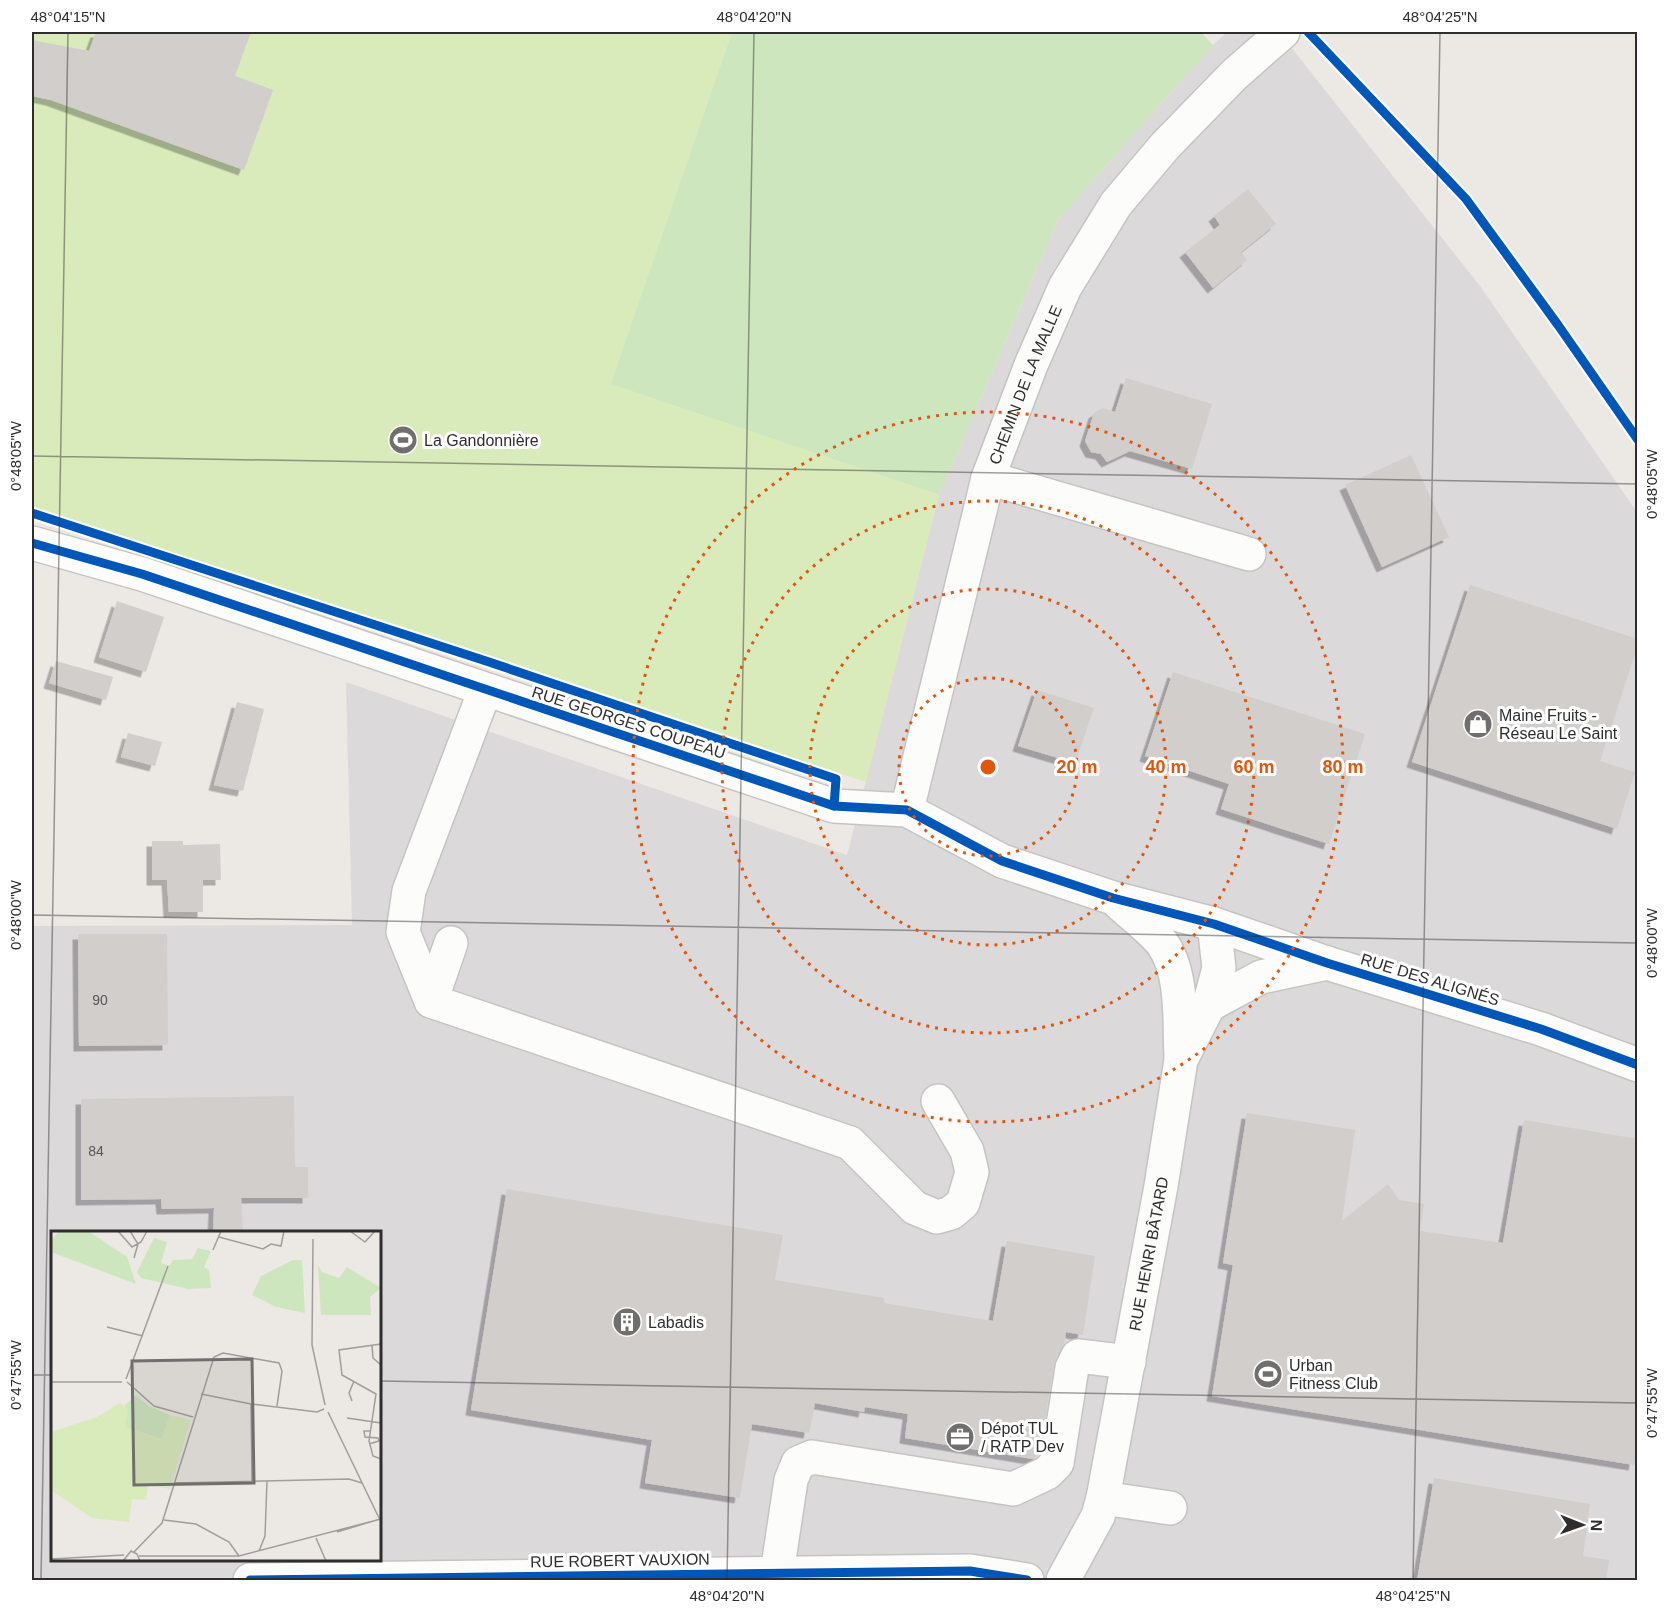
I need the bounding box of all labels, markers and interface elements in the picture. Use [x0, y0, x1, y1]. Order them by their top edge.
text: 48°04'15"N [30, 8, 106, 25]
text: 48°04'20"N [716, 8, 792, 25]
text: 48°04'25"N [1402, 8, 1478, 25]
street label: CHEMIN DE LA MALLE [986, 303, 1065, 467]
text: 0°48'05"W [7, 420, 24, 491]
sports icon: La Gandonnière [387, 424, 419, 456]
place label: La Gandonnière [424, 432, 539, 449]
text: 0°48'05"W [1643, 448, 1660, 519]
street label: RUE GEORGES COUPEAU [530, 683, 728, 762]
place label: Maine Fruits - Réseau Le Saint [1499, 707, 1618, 742]
shop icon: Maine Fruits - Réseau Le Saint [1462, 708, 1494, 740]
centre of rings [978, 757, 998, 777]
text: 20 m [1056, 757, 1098, 777]
text: 40 m [1145, 757, 1187, 777]
text: 60 m [1233, 757, 1275, 777]
text: 80 m [1322, 757, 1364, 777]
text: 0°48'00"W [7, 879, 24, 950]
text: 0°48'00"W [1643, 907, 1660, 978]
street label: RUE DES ALIGNÉS [1358, 949, 1502, 1009]
house number: 90 [92, 992, 108, 1008]
house number: 84 [88, 1143, 104, 1159]
street label: RUE HENRI BÂTARD [1126, 1176, 1171, 1332]
inset map [51, 1231, 381, 1561]
building icon: Labadis [611, 1306, 643, 1338]
place label: Labadis [648, 1314, 704, 1331]
text: 0°47'55"W [7, 1339, 24, 1410]
place label: Urban Fitness Club [1289, 1357, 1378, 1392]
sports icon: Urban Fitness Club [1252, 1358, 1284, 1390]
text: 0°47'55"W [1643, 1367, 1660, 1438]
place label: Dépot TUL / RATP Dev [981, 1420, 1064, 1455]
office icon: Dépot TUL / RATP Dev [944, 1421, 976, 1453]
north arrow [1552, 1495, 1612, 1555]
text: N [1588, 1519, 1605, 1531]
street label: RUE ROBERT VAUXION [530, 1550, 710, 1571]
text: 48°04'20"N [689, 1587, 765, 1604]
text: 48°04'25"N [1375, 1587, 1451, 1604]

